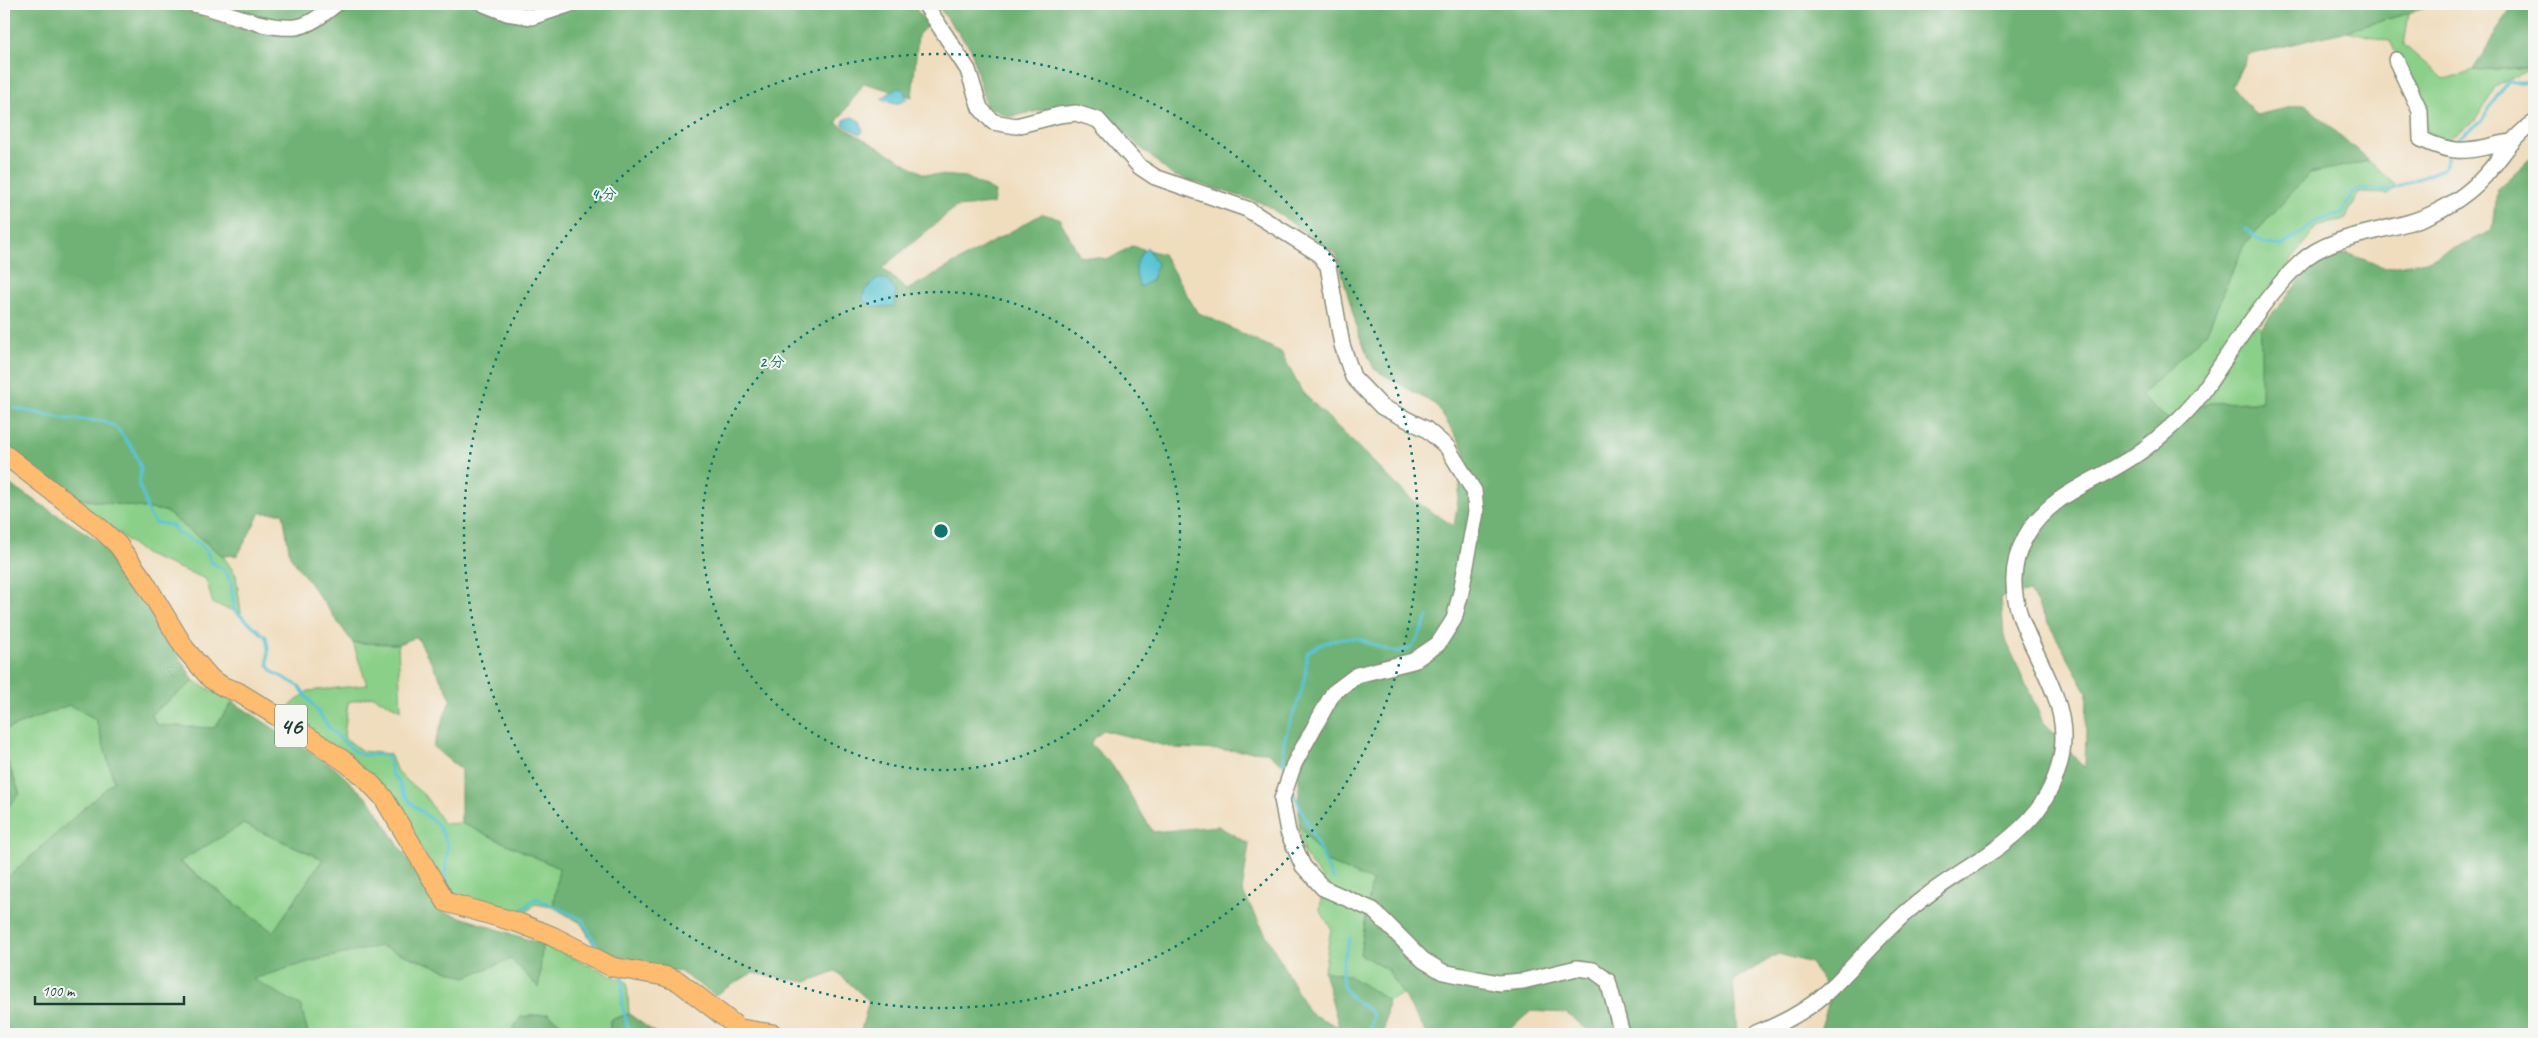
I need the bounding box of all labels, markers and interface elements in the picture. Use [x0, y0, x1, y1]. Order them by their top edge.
text: 4 分 [591, 185, 617, 204]
text: 2 分 [759, 353, 785, 372]
centre of rings [932, 522, 950, 540]
road number: 46 [275, 704, 307, 748]
scale bar [35, 973, 184, 1005]
text: 100 m [42, 982, 76, 1001]

